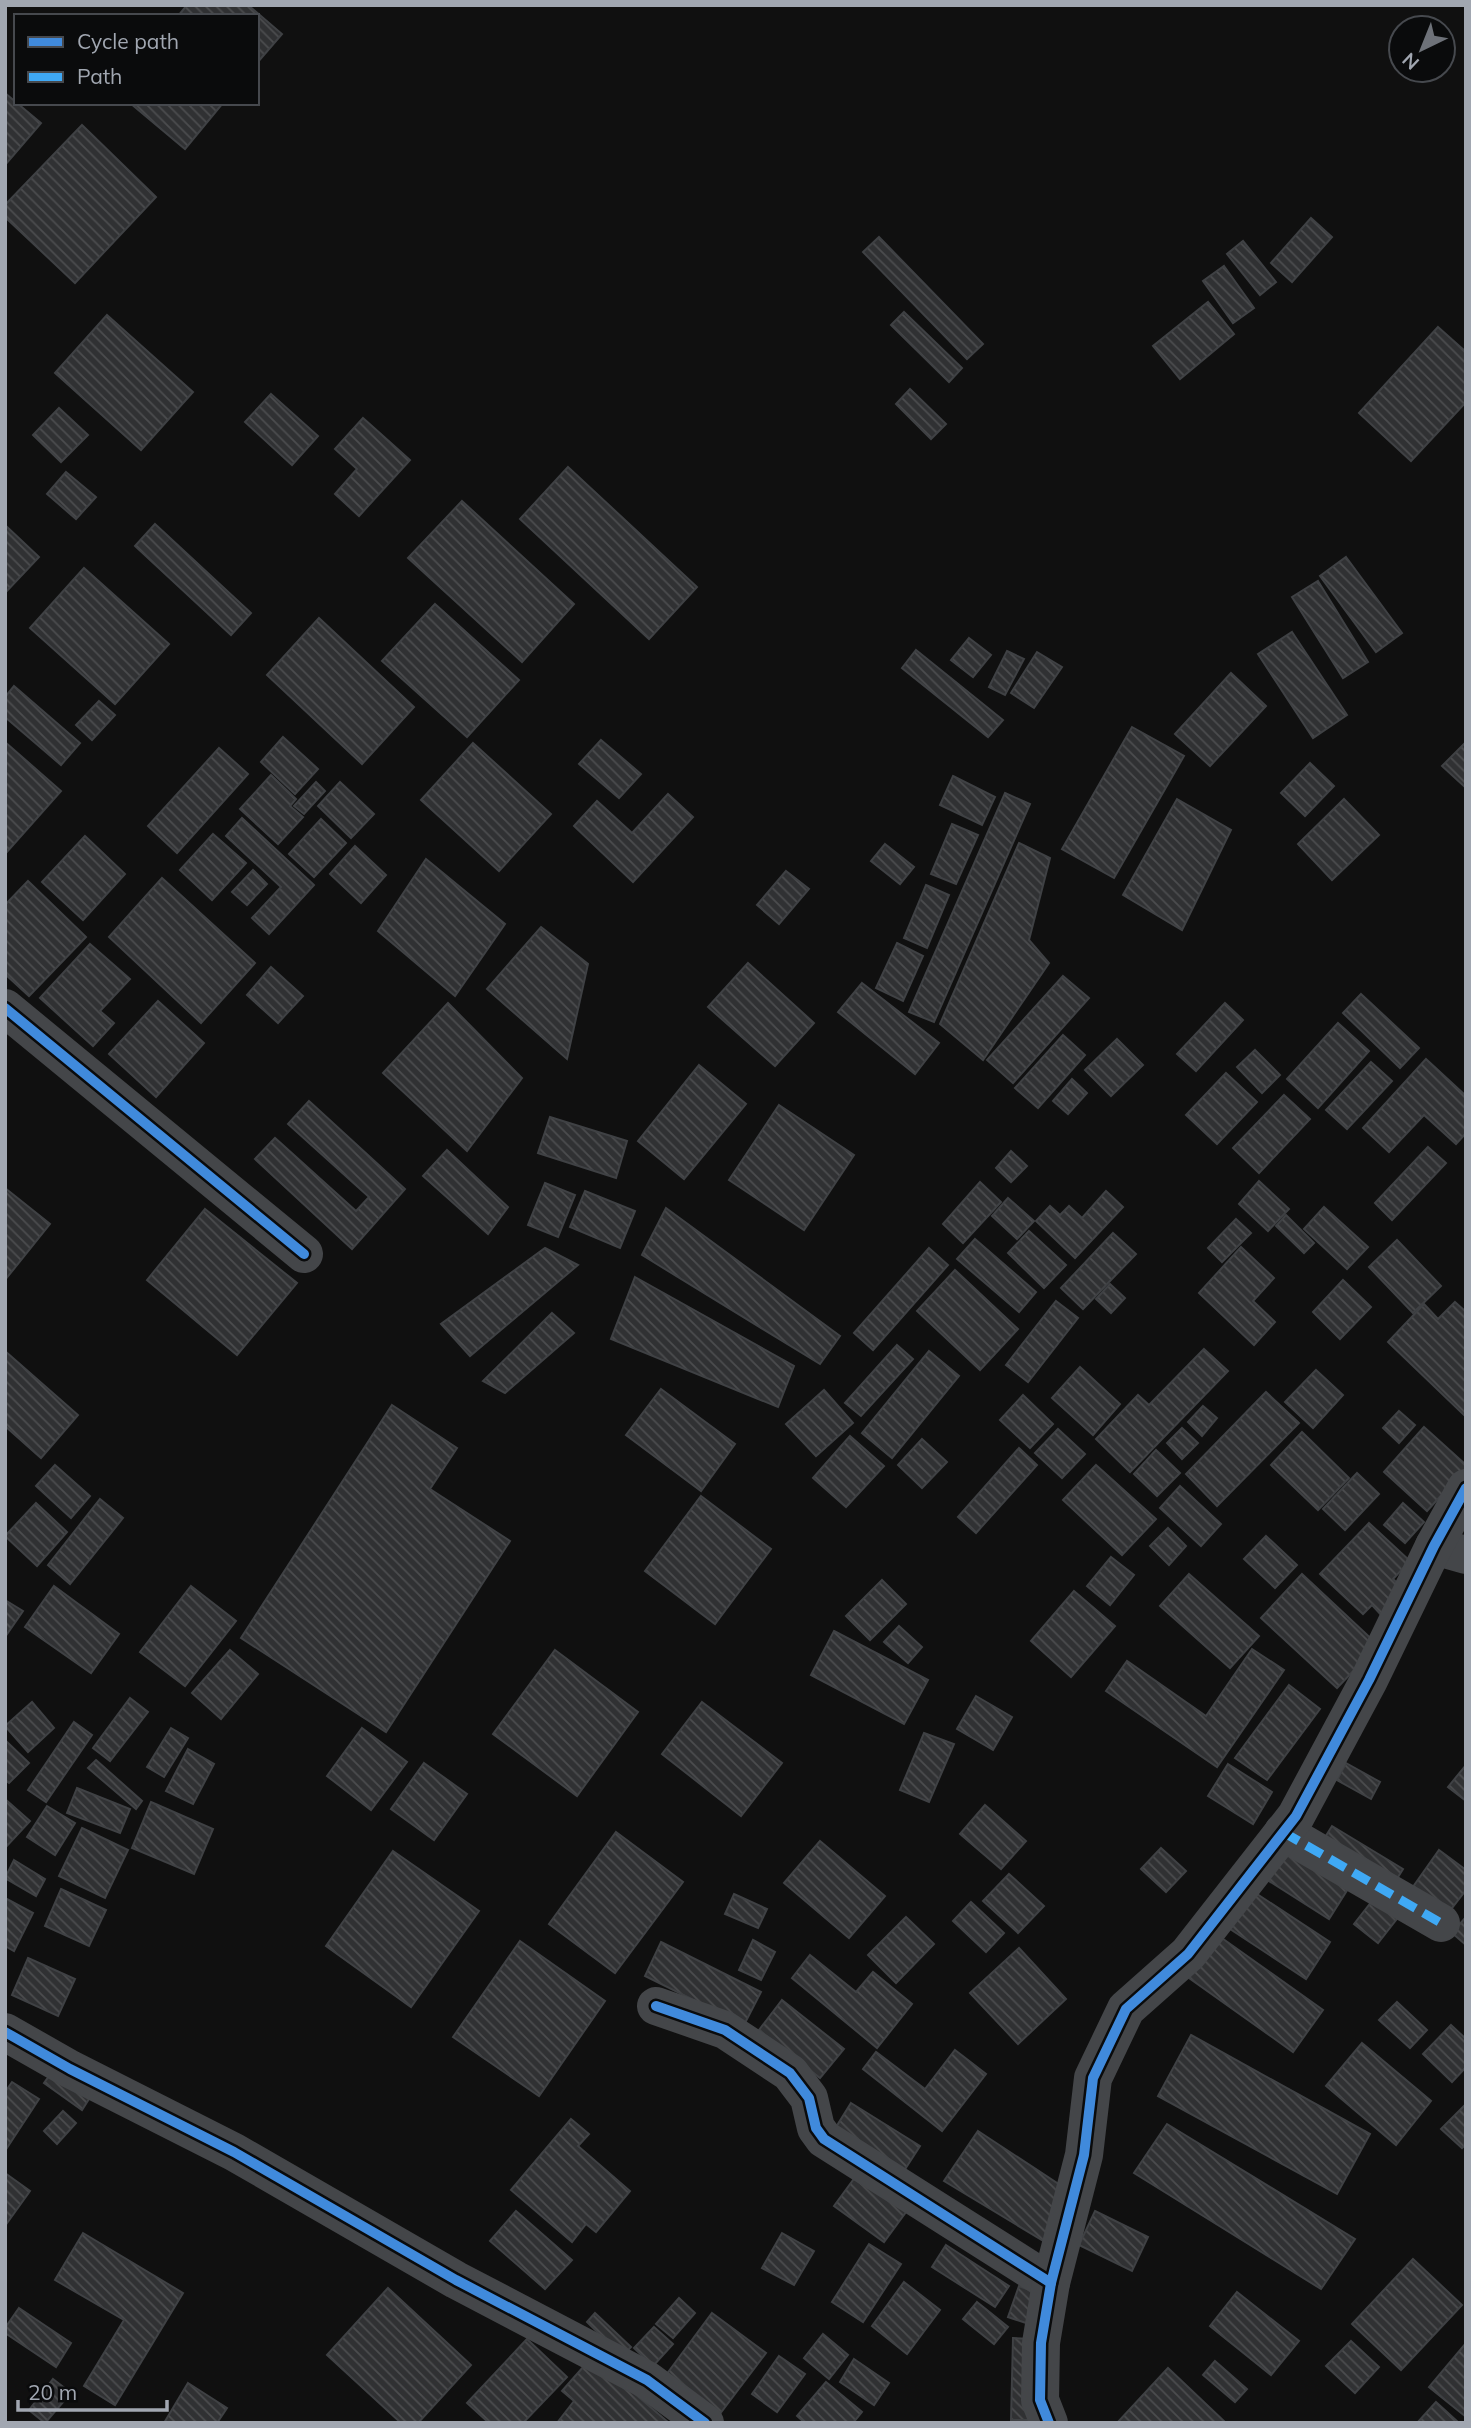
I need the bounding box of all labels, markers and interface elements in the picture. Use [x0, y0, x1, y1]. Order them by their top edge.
legend [14, 14, 259, 105]
north arrow [1387, 14, 1457, 84]
text: Cycle path [77, 28, 179, 54]
text: N [1397, 48, 1424, 75]
text: Path [77, 63, 122, 89]
scale bar [18, 2368, 166, 2412]
text: 20 m [28, 2379, 77, 2405]

